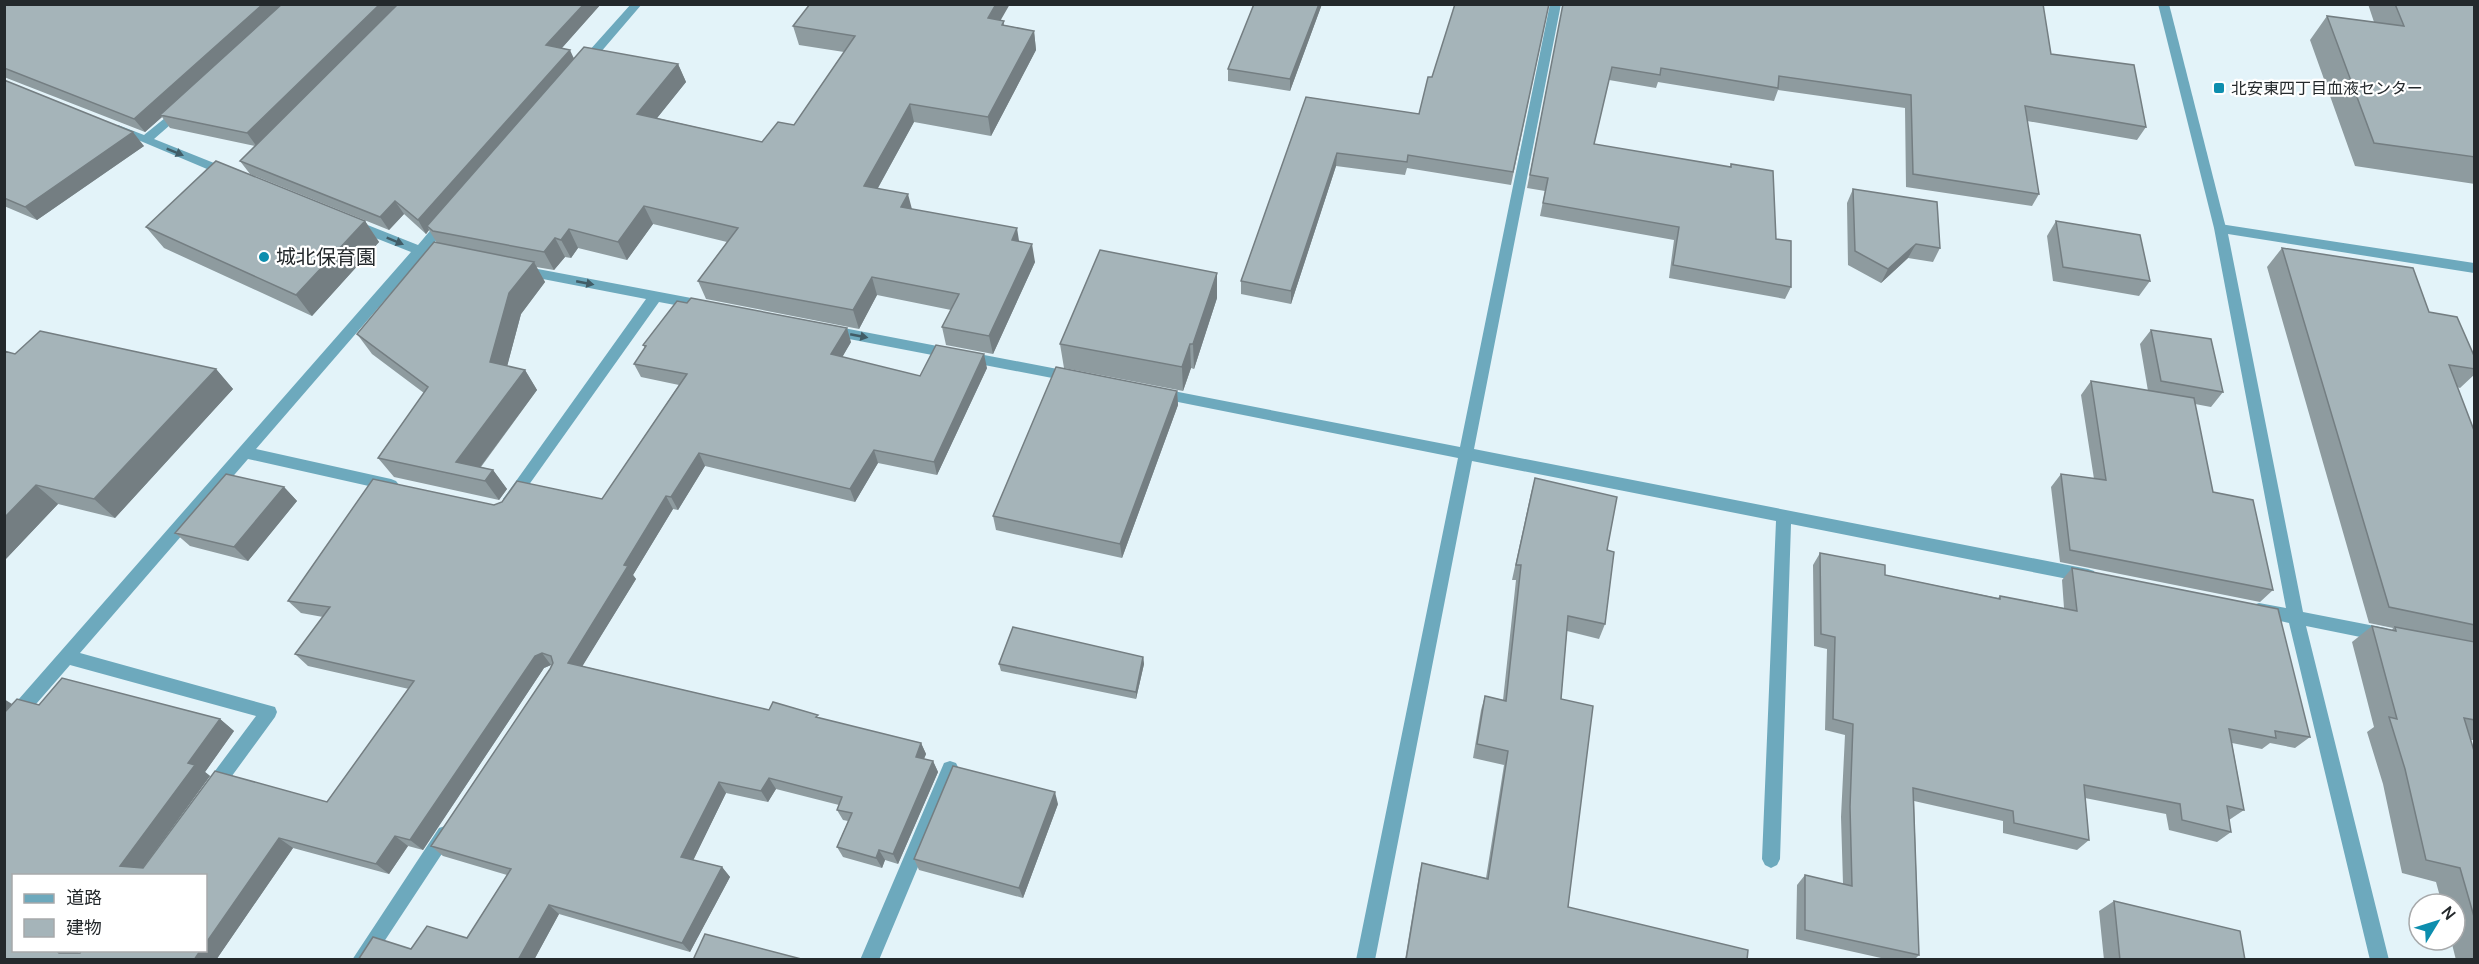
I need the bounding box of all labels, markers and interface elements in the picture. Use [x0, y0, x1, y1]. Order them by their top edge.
place label: 北安東四丁目血液センター [2231, 77, 2423, 99]
marker: 北安東四丁目血液センター [2212, 81, 2226, 95]
one-way arrow [167, 147, 185, 157]
one-way arrow [386, 237, 404, 246]
place label: 城北保育園 [276, 243, 376, 270]
marker: 城北保育園 [257, 250, 271, 264]
one-way arrow [576, 279, 595, 288]
one-way arrow [850, 332, 869, 341]
legend [12, 874, 207, 952]
text: 道路 [66, 885, 102, 909]
north arrow [2407, 892, 2467, 952]
text: N [2437, 901, 2461, 924]
text: 建物 [66, 915, 102, 939]

